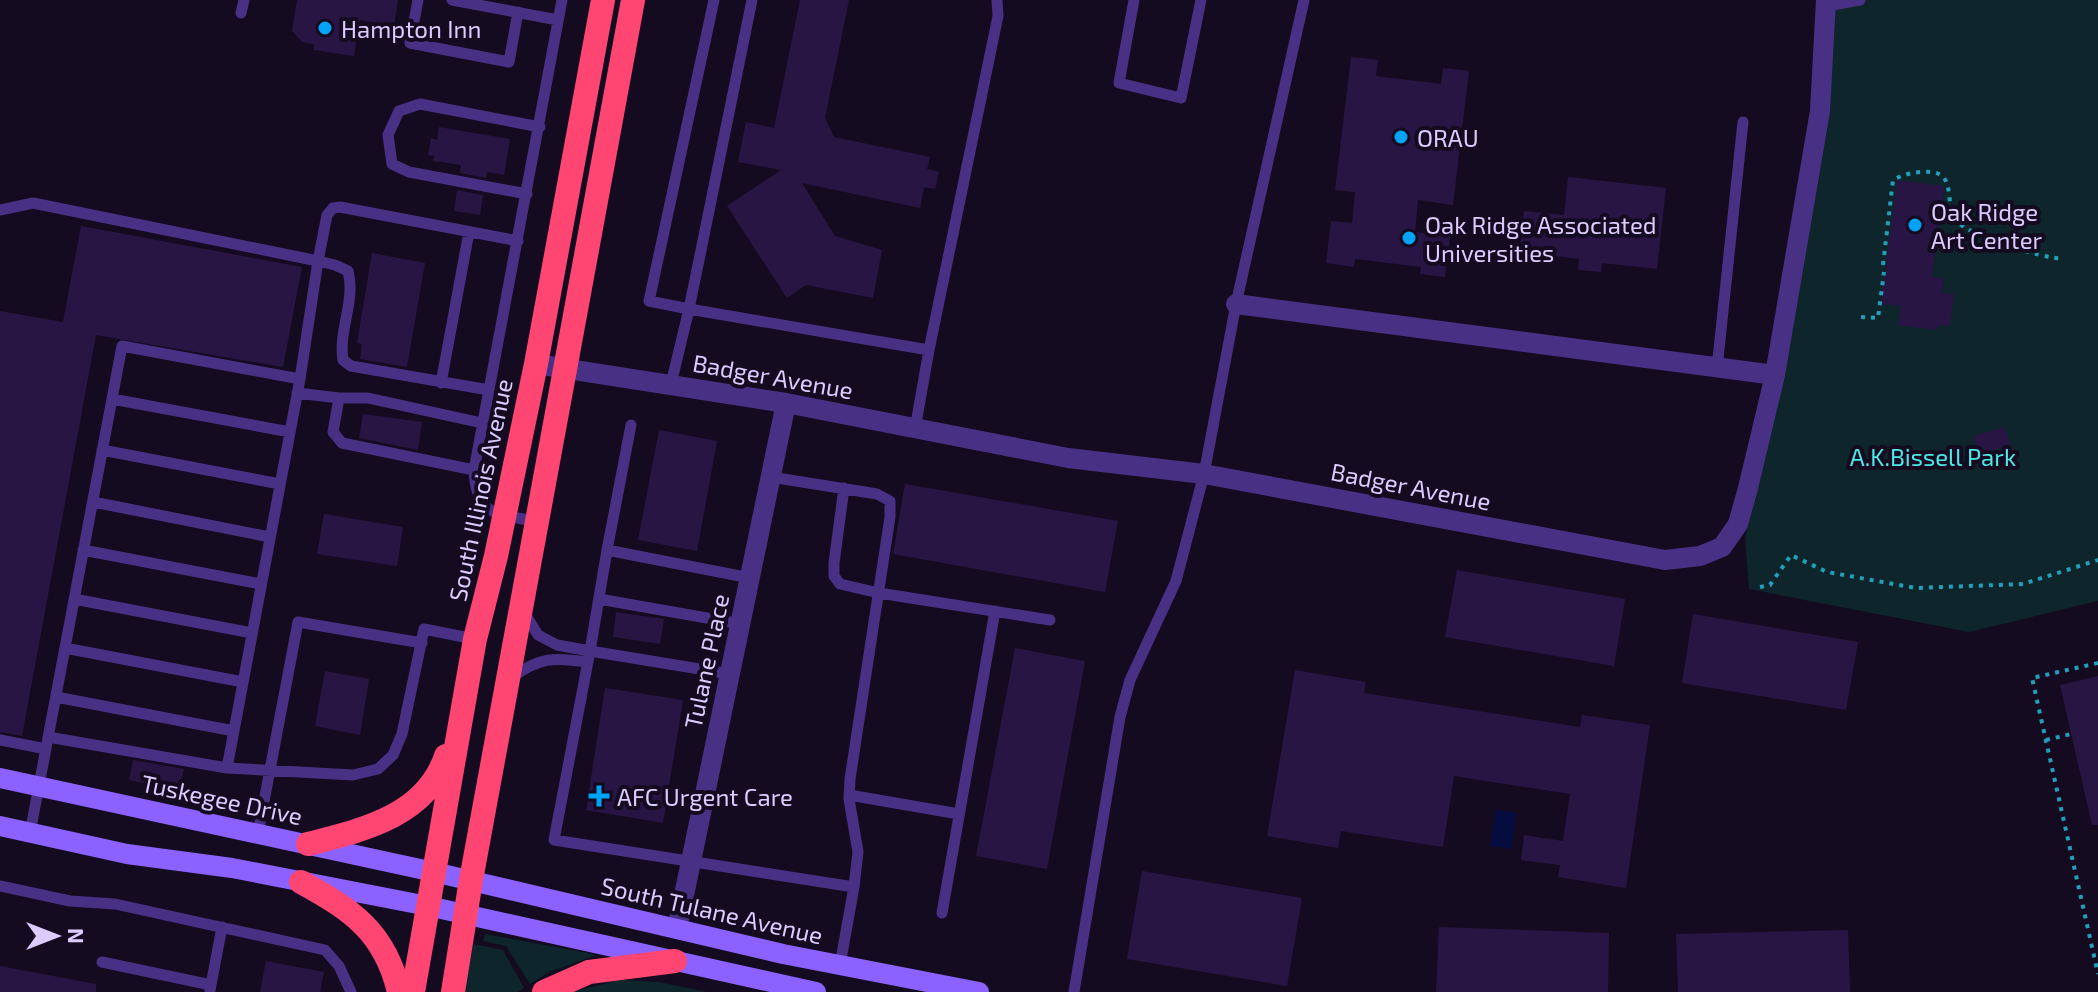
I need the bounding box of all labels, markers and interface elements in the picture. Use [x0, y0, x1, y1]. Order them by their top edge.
place label: Hampton Inn [341, 14, 481, 43]
marker: Hampton Inn [316, 19, 334, 37]
place label: ORAU [1417, 123, 1479, 152]
marker: ORAU [1392, 128, 1410, 146]
place label: Oak Ridge Art Center [1931, 197, 2043, 254]
place label: Oak Ridge Associated Universities [1425, 210, 1657, 267]
marker: Oak Ridge Art Center [1906, 216, 1924, 234]
marker: Oak Ridge Associated Universities [1400, 229, 1418, 247]
street label: Badger Avenue [691, 348, 855, 404]
street label: South Illinois Avenue [442, 376, 518, 604]
park label: A.K.Bissell Park [1850, 442, 2016, 471]
street label: Badger Avenue [1329, 456, 1493, 516]
street label: Tulane Place [678, 591, 734, 731]
street label: Tuskegee Drive [139, 768, 305, 830]
place label: AFC Urgent Care [617, 782, 793, 811]
marker: AFC Urgent Care [588, 785, 610, 807]
street label: South Tulane Avenue [598, 870, 826, 950]
north arrow [16, 896, 96, 976]
text: N [64, 928, 90, 944]

